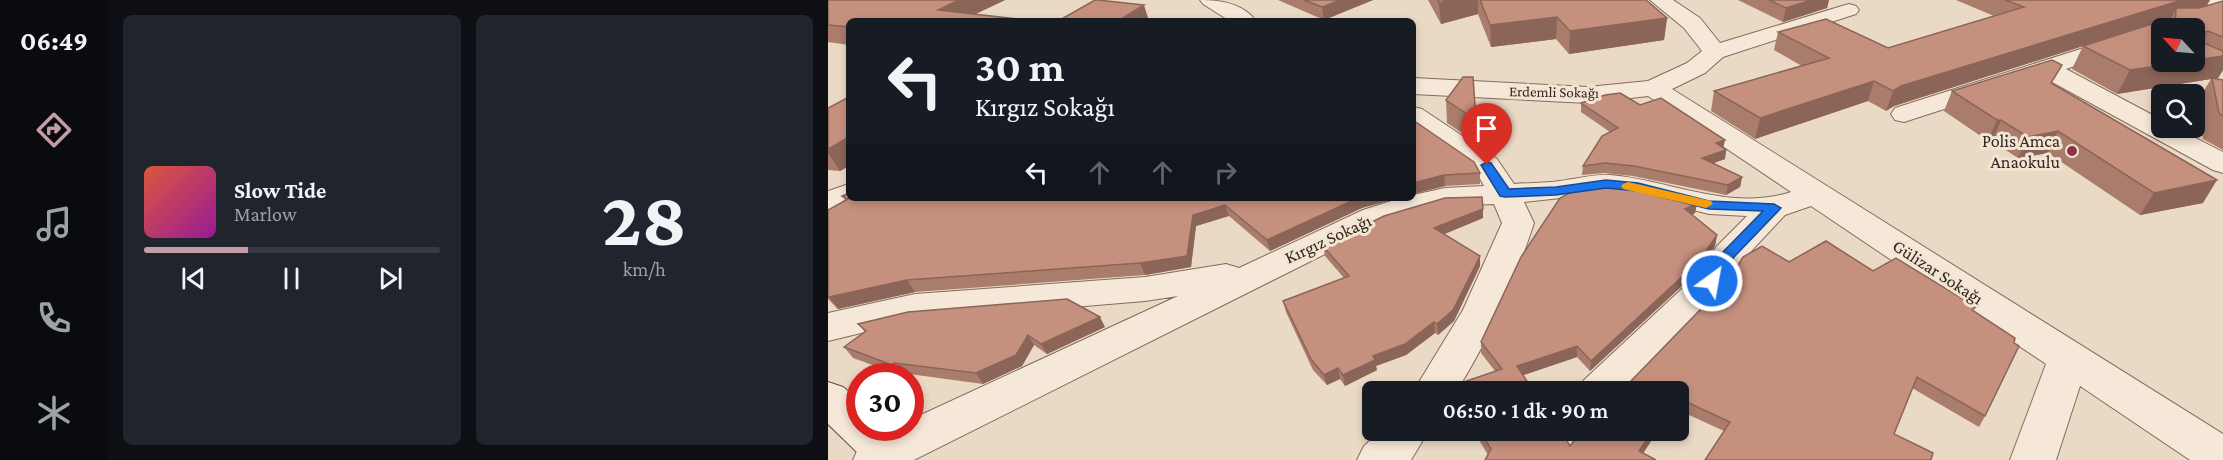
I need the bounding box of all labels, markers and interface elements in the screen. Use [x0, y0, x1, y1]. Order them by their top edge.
north arrow [2151, 18, 2205, 72]
map controls [2151, 18, 2205, 138]
text: 06:49 [20, 26, 88, 56]
icon: left [876, 42, 954, 120]
text: 30 m [975, 43, 1065, 90]
street label: Erdemli Sokağı [1509, 83, 1599, 102]
button: search [2151, 84, 2205, 138]
text: Kırgız Sokağı [975, 92, 1115, 122]
pin [1461, 103, 1512, 165]
icon: directions [33, 109, 75, 151]
icon: arrive [1470, 112, 1503, 145]
place label: Polis Amca Anaokulu [1982, 131, 2060, 172]
marker: Polis Amca Anaokulu [2065, 144, 2079, 158]
icon: left [1020, 156, 1053, 189]
icon: ahead [1083, 156, 1116, 189]
icon: ahead [1146, 156, 1179, 189]
icon: right [1209, 156, 1242, 189]
text: 28 [602, 175, 687, 262]
text: Slow Tide [234, 178, 326, 203]
icon: music [33, 203, 75, 245]
text: Marlow [234, 203, 297, 225]
street label: Kırgız Sokağı [1282, 210, 1375, 268]
street label: Gülizar Sokağı [1889, 235, 1987, 309]
position arrow [1680, 249, 1744, 313]
text: km/h [623, 258, 666, 280]
icon: previous [177, 262, 210, 295]
icon: pause [275, 262, 308, 295]
icon: next [374, 262, 407, 295]
icon: phone [33, 297, 75, 339]
speed limit sign: 30 [846, 363, 924, 441]
icon: climate [33, 392, 75, 434]
text: 06:50 · 1 dk · 90 m [1443, 398, 1608, 423]

